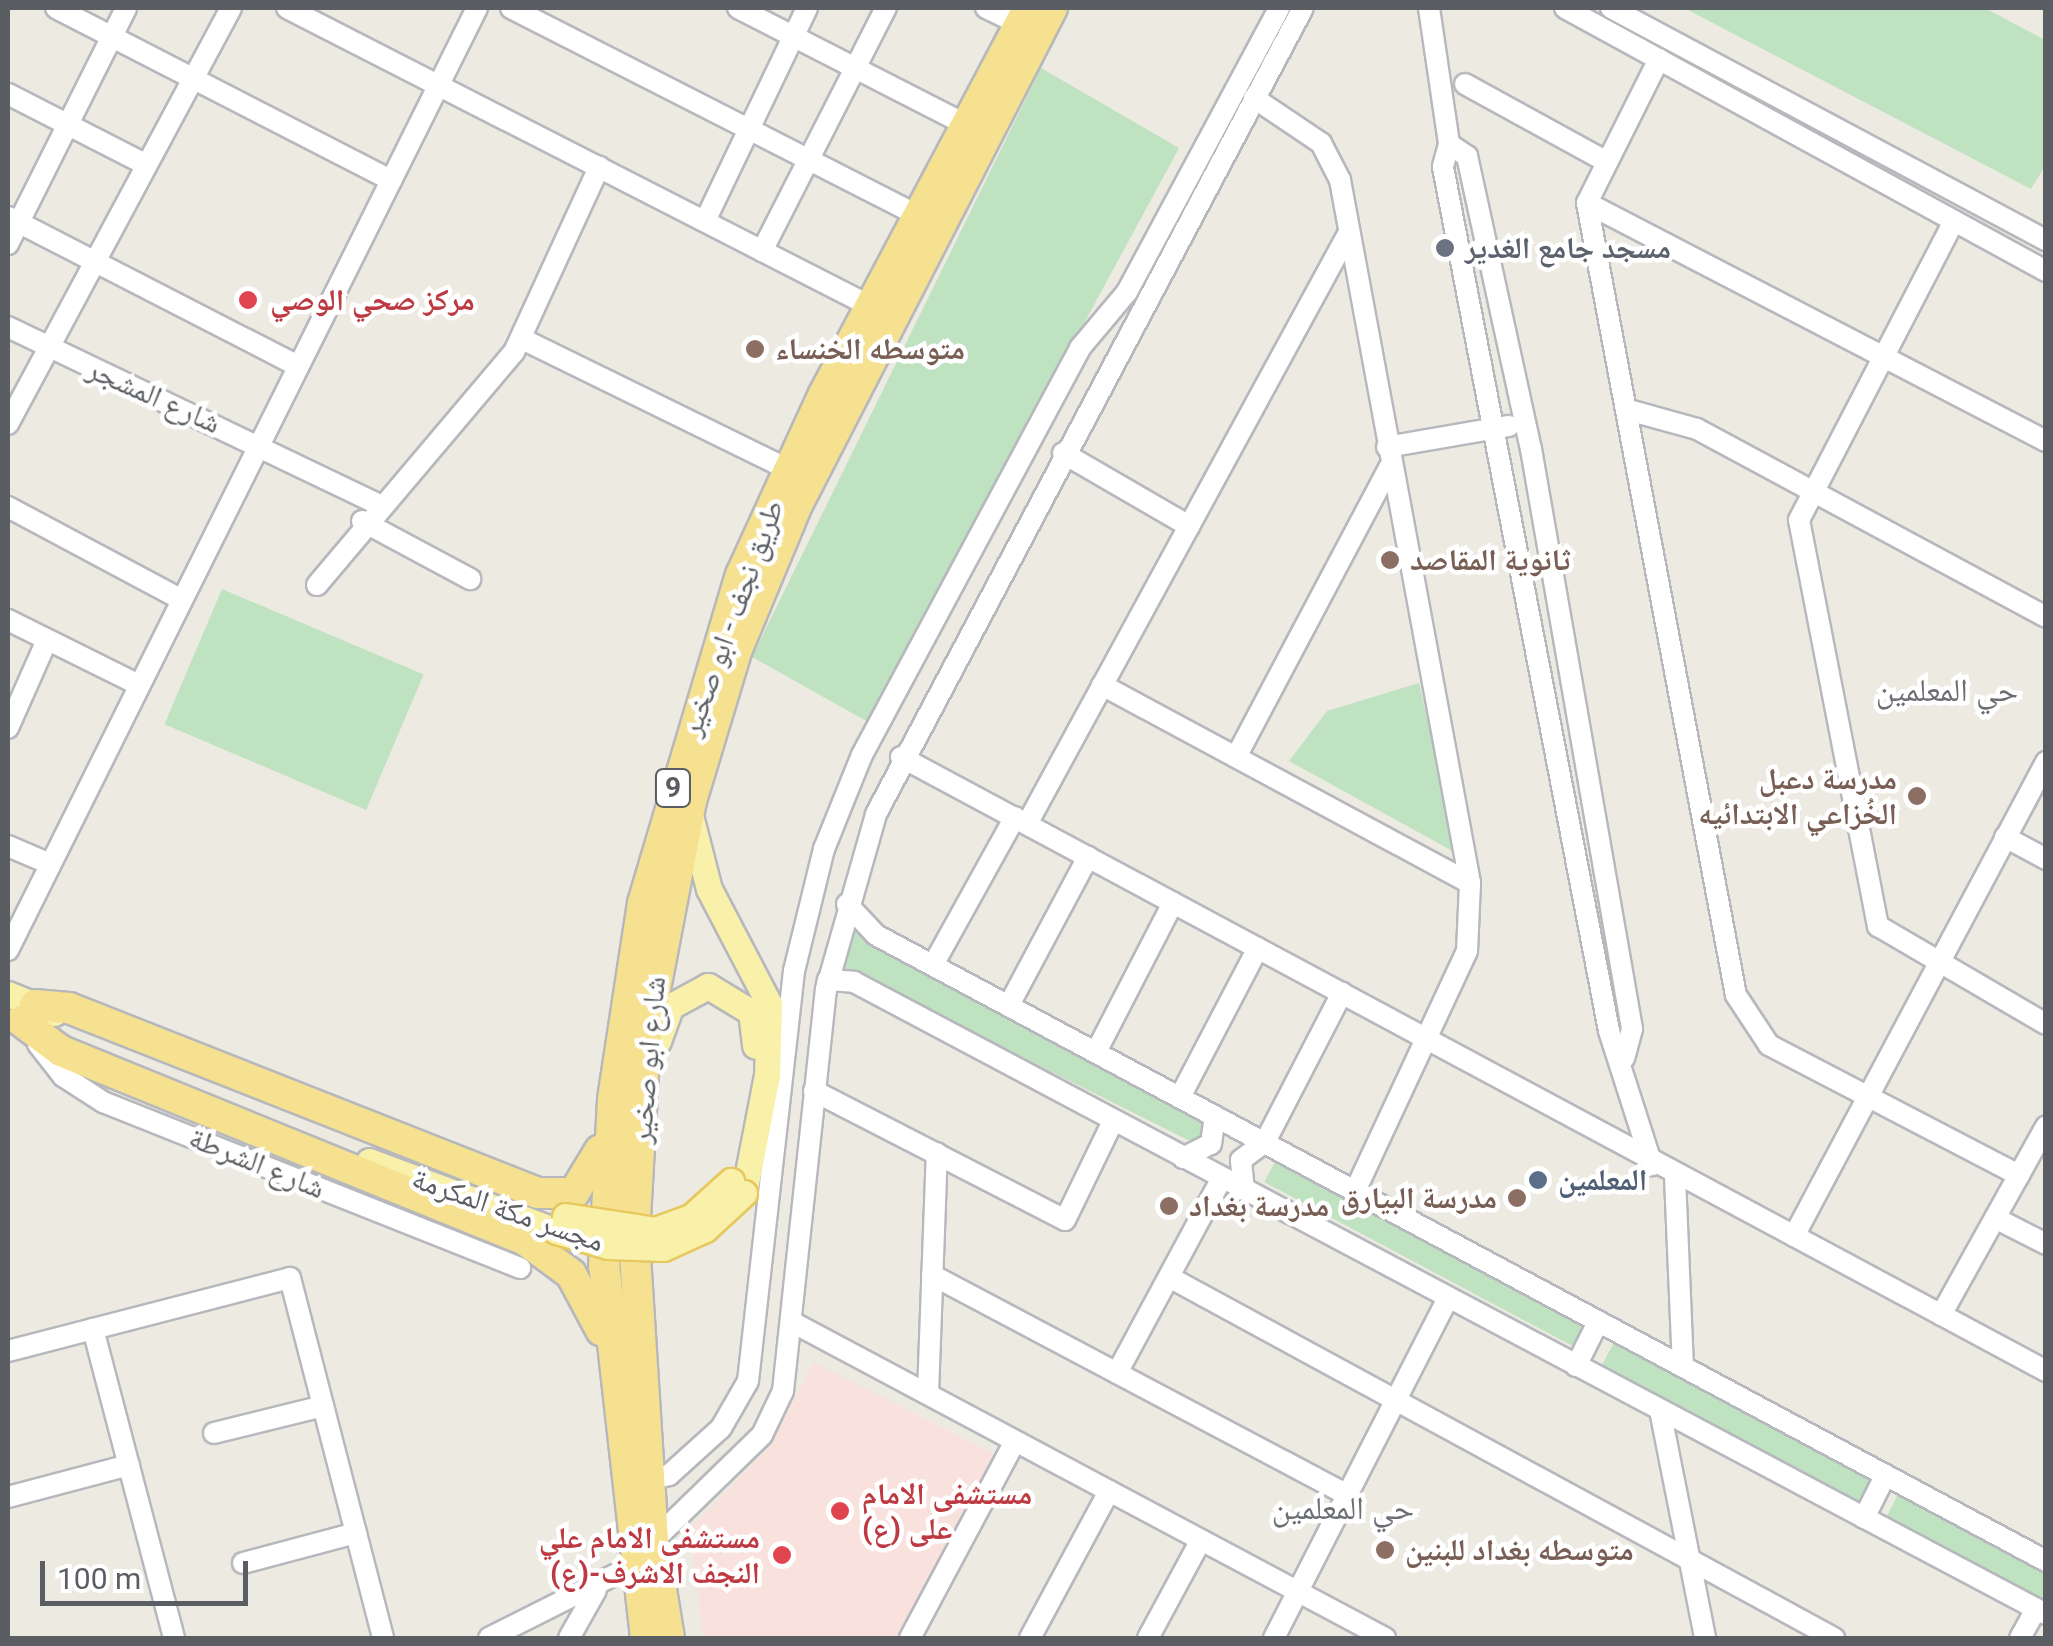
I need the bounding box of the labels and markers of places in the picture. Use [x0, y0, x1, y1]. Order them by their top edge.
place label: مسجد جامع الغدير [1465, 230, 1671, 266]
marker: مسجد جامع الغدير [1434, 237, 1456, 259]
place label: مركز صحي الوصي [270, 282, 475, 318]
marker: مركز صحي الوصي [235, 287, 261, 313]
place label: متوسطه الخنساء [775, 331, 965, 367]
marker: متوسطه الخنساء [744, 338, 766, 360]
place label: ثانوية المقاصد [1410, 542, 1570, 578]
marker: ثانوية المقاصد [1379, 549, 1401, 571]
place label: مدرسة دعبل الخُزاعي الابتدائيه [1698, 761, 1897, 832]
marker: مدرسة دعبل الخُزاعي الابتدائيه [1906, 785, 1928, 807]
place label: المعلمين [1558, 1162, 1647, 1198]
marker: المعلمين [1527, 1169, 1549, 1191]
place label: مدرسة البيارق [1340, 1180, 1497, 1216]
marker: مدرسة البيارق [1506, 1187, 1528, 1209]
place label: مدرسة بغداد [1189, 1188, 1329, 1224]
marker: مدرسة بغداد [1158, 1195, 1180, 1217]
place label: مستشفی الامام علی (ع) [862, 1476, 1032, 1546]
marker: مستشفی الامام علی (ع) [827, 1498, 853, 1524]
place label: مستشفى الامام علي (ع)-النجف الاشرف [539, 1520, 760, 1590]
place label: متوسطه بغداد للبنين [1405, 1532, 1634, 1568]
marker: متوسطه بغداد للبنين [1374, 1539, 1396, 1561]
marker: مستشفى الامام علي (ع)-النجف الاشرف [769, 1542, 795, 1568]

